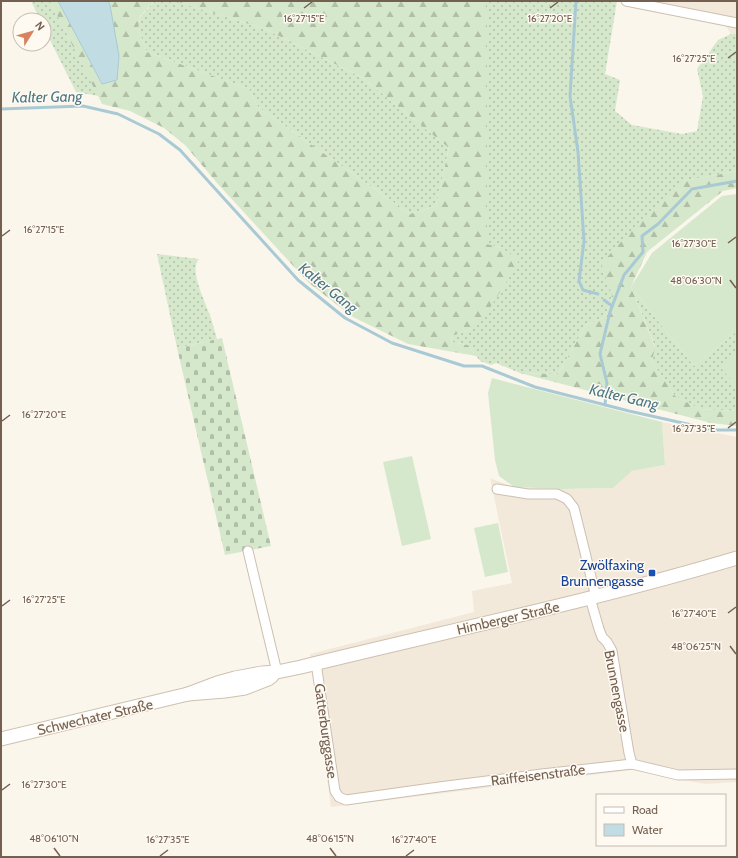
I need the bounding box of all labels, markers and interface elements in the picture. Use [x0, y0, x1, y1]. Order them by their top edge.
north arrow [12, 12, 52, 52]
text: 16°27'15"E [283, 12, 325, 25]
text: 16°27'20"E [528, 12, 573, 25]
text: N [32, 19, 48, 33]
text: 16°27'25"E [672, 52, 716, 65]
water label: Kalter Gang [12, 87, 84, 107]
text: 16°27'15"E [23, 223, 65, 236]
text: 16°27'30"E [672, 237, 717, 250]
water label: Kalter Gang [295, 259, 362, 318]
text: 48°06'30"N [670, 274, 722, 287]
water label: Kalter Gang [588, 380, 662, 414]
text: 16°27'20"E [22, 408, 67, 421]
text: 16°27'35"E [672, 422, 716, 435]
place label: Zwölfaxing Brunnengasse [561, 556, 645, 590]
marker: Zwölfaxing Brunnengasse [647, 568, 657, 578]
text: 16°27'25"E [22, 593, 66, 606]
street label: Himberger Straße [455, 597, 561, 639]
text: 16°27'40"E [671, 607, 717, 620]
text: 48°06'25"N [671, 640, 721, 653]
street label: Brunnengasse [600, 648, 634, 734]
street label: Gatterburggasse [310, 682, 342, 780]
street label: Schwechater Straße [35, 695, 155, 739]
street label: Raiffeisenstraße [490, 760, 586, 790]
text: 16°27'30"E [22, 778, 67, 791]
legend [596, 794, 726, 846]
text: Road [632, 802, 658, 817]
text: Water [632, 822, 663, 837]
text: 48°06'10"N [29, 832, 79, 845]
text: 48°06'15"N [306, 832, 354, 845]
text: 16°27'35"E [146, 833, 190, 846]
text: 16°27'40"E [391, 833, 437, 846]

